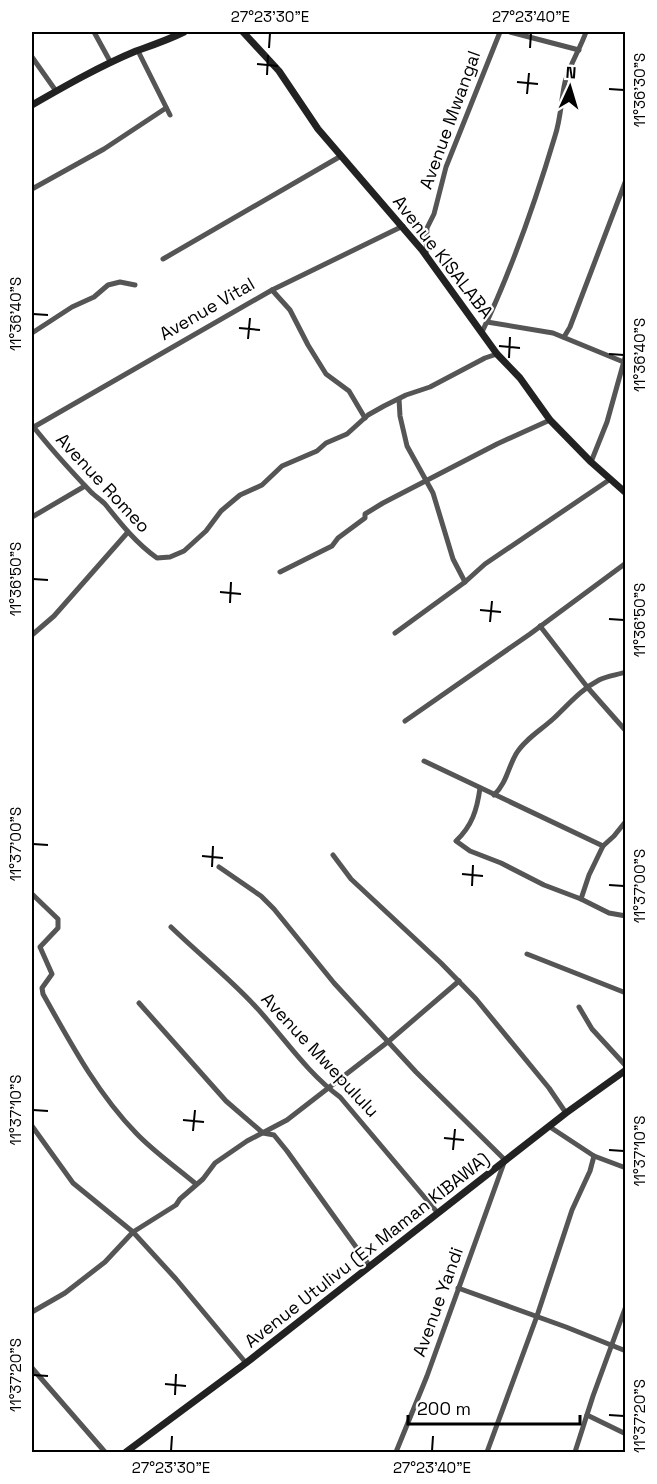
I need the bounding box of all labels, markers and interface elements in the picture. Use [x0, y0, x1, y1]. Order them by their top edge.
text: 27°23'30"E [231, 7, 309, 26]
text: 27°23'40"E [492, 7, 570, 26]
street label: Avenue Mwangal [414, 47, 485, 192]
text: 11°36'30"S [630, 53, 649, 127]
north arrow [540, 57, 600, 117]
text: N [565, 62, 577, 83]
street label: Avenue KISALABA [388, 190, 499, 323]
street label: Avenue Vital [155, 272, 259, 345]
text: 11°36'40"S [6, 277, 25, 351]
text: 11°36'40"S [630, 318, 649, 392]
street label: Avenue Romeo [51, 428, 155, 537]
text: 11°36'50"S [6, 542, 25, 616]
text: 11°36'50"S [630, 583, 649, 657]
text: 11°37'00"S [6, 807, 25, 881]
text: 11°37'00"S [630, 849, 649, 923]
street label: Avenue Mwepululu [257, 988, 384, 1122]
text: 11°37'10"S [6, 1075, 25, 1146]
text: 11°37'10"S [630, 1116, 649, 1187]
street label: Avenue Utulivu (Ex Maman KIBAWA) [240, 1147, 494, 1352]
street label: Avenue Yandi [407, 1244, 468, 1360]
text: 11°37'20"S [6, 1338, 25, 1412]
text: 11°37'20"S [630, 1379, 649, 1453]
scale bar [408, 1388, 580, 1426]
text: 200 m [417, 1397, 471, 1420]
text: 27°23'30"E [132, 1458, 210, 1477]
text: 27°23'40"E [393, 1458, 471, 1477]

